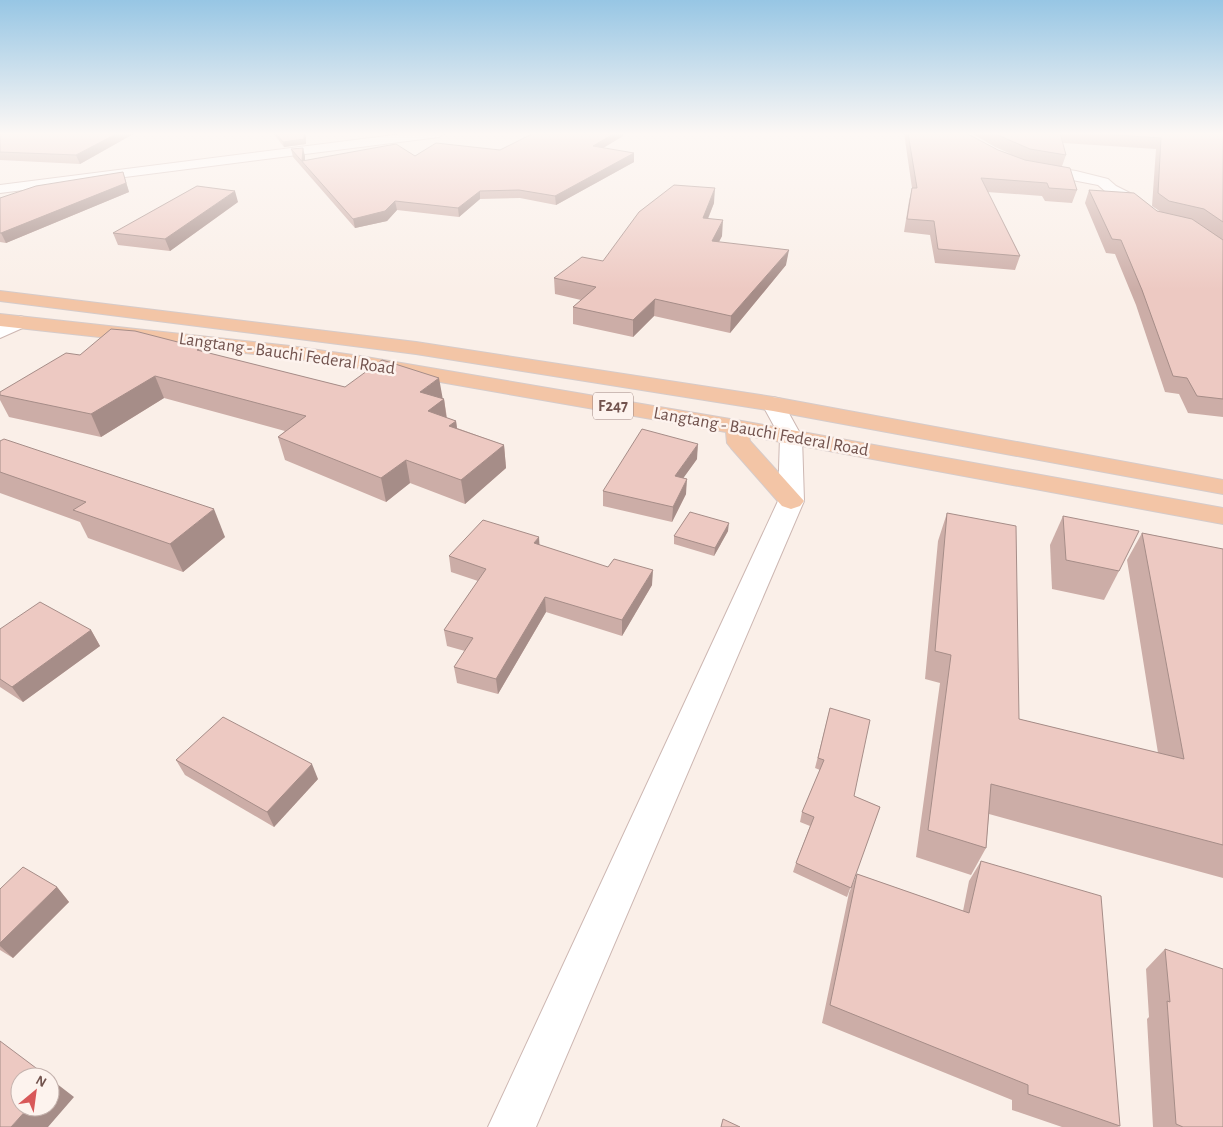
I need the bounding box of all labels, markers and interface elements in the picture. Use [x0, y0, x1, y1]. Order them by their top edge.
street label: Langtang - Bauchi Federal Road [178, 330, 396, 378]
road number: F247 [593, 392, 633, 420]
street label: Langtang - Bauchi Federal Road [652, 404, 870, 460]
north arrow [10, 1067, 60, 1117]
text: N [33, 1073, 48, 1090]

